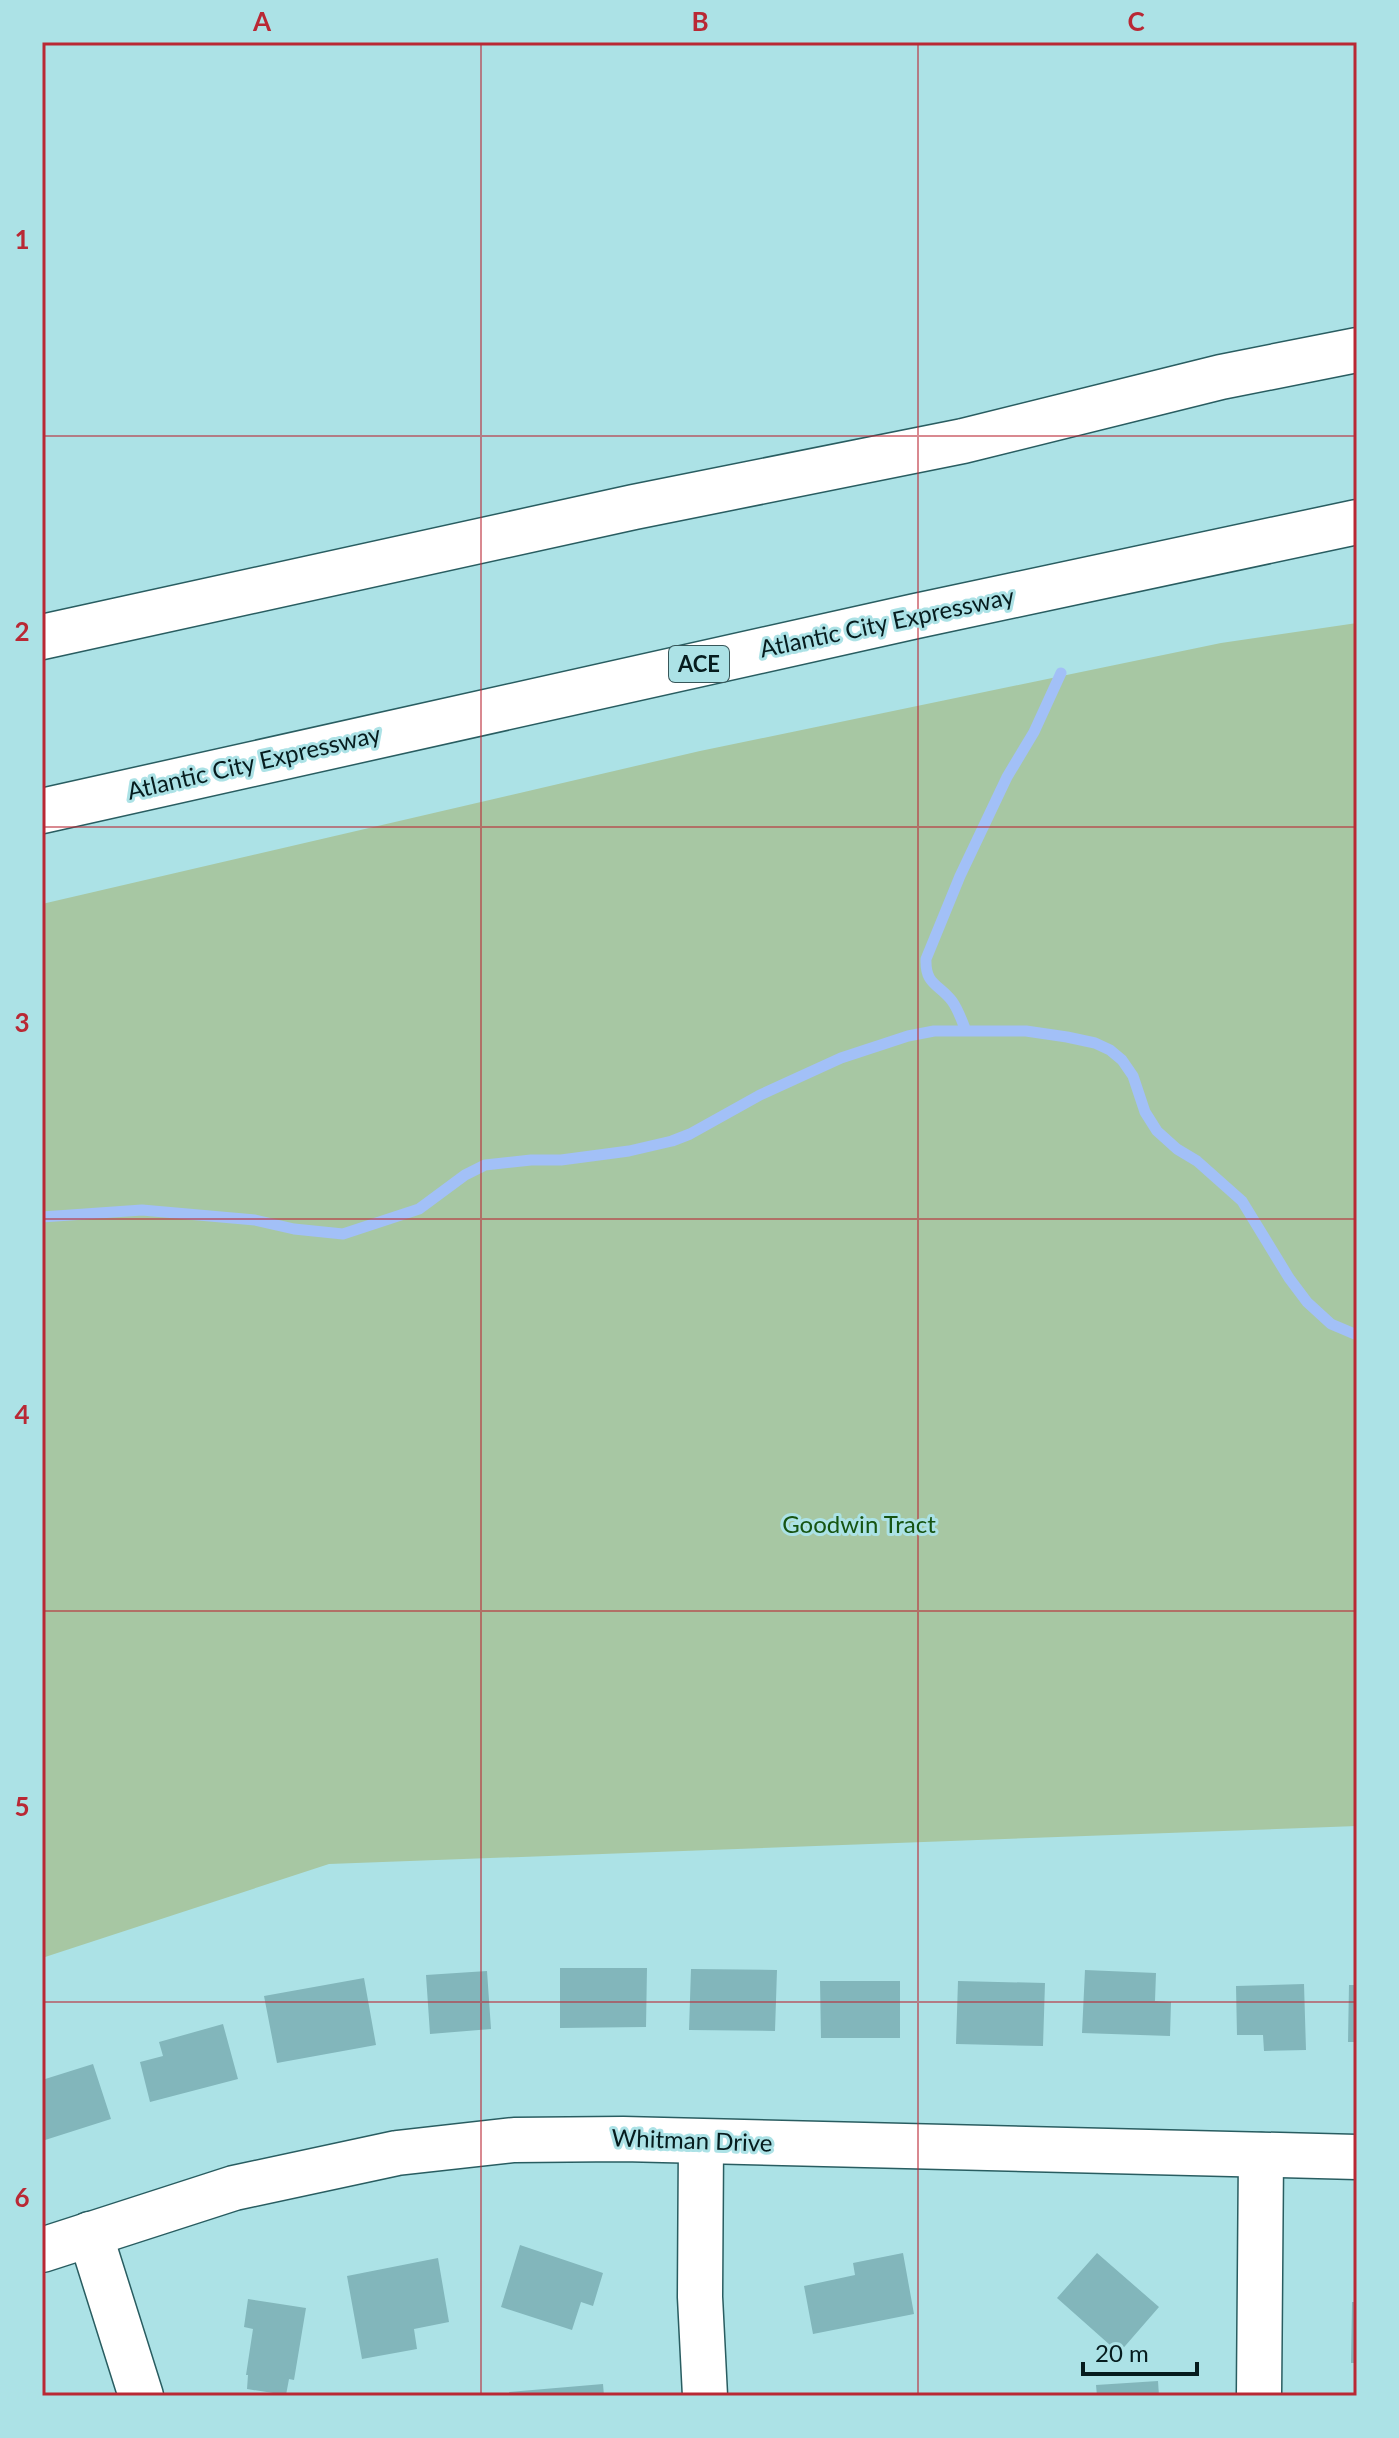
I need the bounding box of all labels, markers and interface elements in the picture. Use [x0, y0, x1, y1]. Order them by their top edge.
text: A [252, 5, 272, 37]
text: B [691, 5, 709, 37]
text: C [1127, 5, 1145, 37]
text: 1 [14, 223, 30, 255]
street label: Atlantic City Expressway [757, 580, 1017, 663]
text: 2 [14, 615, 30, 647]
road number: ACE [669, 646, 729, 682]
street label: Atlantic City Expressway [124, 718, 384, 805]
text: 3 [14, 1006, 30, 1038]
text: 4 [14, 1398, 30, 1430]
park label: Goodwin Tract [782, 1509, 936, 1538]
text: 5 [14, 1790, 30, 1822]
street label: Whitman Drive [611, 2122, 773, 2157]
text: 6 [14, 2181, 30, 2213]
scale bar [1083, 2326, 1197, 2376]
text: 20 m [1095, 2338, 1149, 2367]

